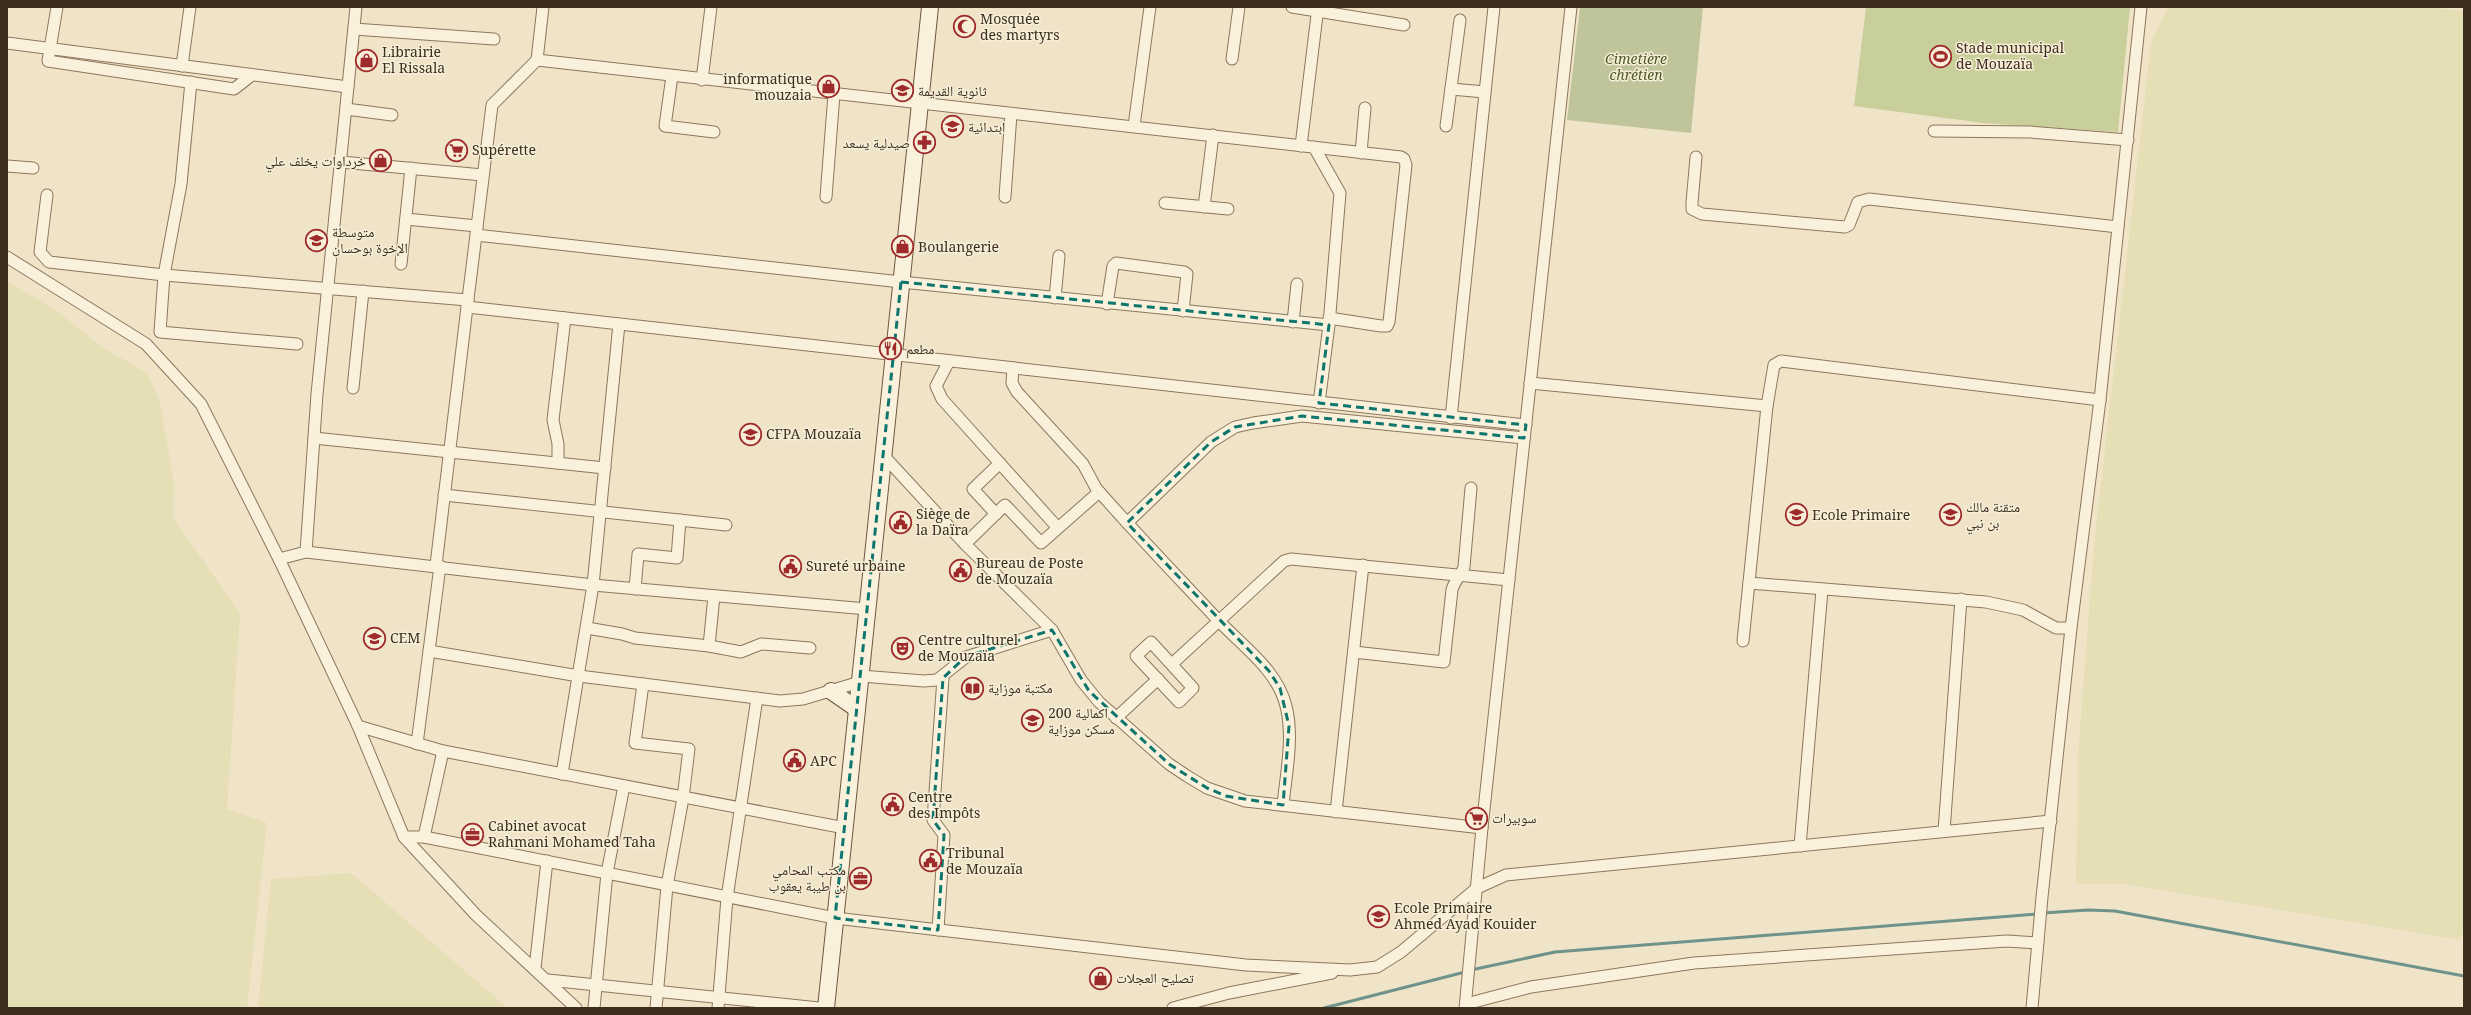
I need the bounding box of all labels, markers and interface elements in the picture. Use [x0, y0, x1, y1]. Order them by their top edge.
place label: Mosquée des martyrs [980, 9, 1060, 44]
mosque icon: Mosquée des martyrs [951, 14, 977, 40]
place label: Stade municipal de Mouzaïa [1956, 38, 2065, 73]
place label: Librairie El Rissala [382, 42, 445, 77]
sports icon: Stade municipal de Mouzaïa [1927, 43, 1953, 69]
shop icon: Librairie El Rissala [353, 47, 379, 73]
park label: Cimetière chrétien [1605, 49, 1667, 84]
place label: informatique mouzaia [723, 69, 812, 104]
shop icon: informatique mouzaia [815, 74, 841, 100]
school or university icon: ثانوية القديمة [889, 78, 915, 104]
place label: ثانوية القديمة [918, 81, 987, 100]
school or university icon: ابتدائية [940, 114, 966, 140]
place label: ابتدائية [968, 117, 1005, 136]
pharmacy icon: صيدلية يسعد [912, 130, 938, 156]
place label: صيدلية يسعد [843, 133, 910, 152]
supermarket icon: Supérette [443, 137, 469, 163]
place label: Supérette [472, 140, 536, 159]
shop icon: خرداوات يخلف علي [368, 148, 394, 174]
place label: خرداوات يخلف علي [265, 151, 366, 173]
place label: متوسطة الإخوة بوحسان [332, 222, 408, 257]
school or university icon: متوسطة الإخوة بوحسان [303, 227, 329, 253]
shop icon: Boulangerie [889, 234, 915, 260]
place label: Boulangerie [918, 237, 999, 256]
restaurant icon: مطعم [878, 336, 904, 362]
place label: مطعم [906, 339, 934, 359]
school or university icon: CFPA Mouzaïa [737, 421, 763, 447]
place label: CFPA Mouzaïa [766, 424, 862, 443]
place label: متقنة مالك بن نبي [1966, 497, 2020, 535]
school or university icon: Ecole Primaire [1784, 502, 1810, 528]
school or university icon: متقنة مالك بن نبي [1937, 502, 1963, 528]
place label: Siège de la Daïra [916, 504, 970, 539]
place label: Ecole Primaire [1812, 505, 1910, 524]
public building icon: Siège de la Daïra [887, 509, 913, 535]
public building icon: Sureté urbaine [778, 553, 804, 579]
place label: Bureau de Poste de Mouzaïa [976, 553, 1084, 588]
place label: Sureté urbaine [806, 556, 906, 575]
public building icon: Bureau de Poste de Mouzaïa [947, 558, 973, 584]
school or university icon: CEM [361, 625, 387, 651]
place label: CEM [390, 628, 420, 647]
place label: Centre culturel de Mouzaïa [918, 630, 1019, 665]
theatre icon: Centre culturel de Mouzaïa [890, 635, 916, 661]
library icon: مكتبة موزاية [959, 675, 985, 701]
place label: مكتبة موزاية [988, 678, 1053, 697]
place label: اكمالية 200 مسكن موزاية [1048, 703, 1115, 738]
school or university icon: اكمالية 200 مسكن موزاية [1020, 708, 1046, 734]
public building icon: APC [782, 748, 808, 774]
place label: APC [810, 751, 837, 770]
place label: Centre des Impôts [908, 787, 980, 822]
public building icon: Centre des Impôts [880, 792, 906, 818]
supermarket icon: سوبيرات [1464, 805, 1490, 831]
place label: سوبيرات [1492, 808, 1536, 827]
place label: Cabinet avocat Rahmani Mohamed Taha [488, 816, 656, 851]
office icon: Cabinet avocat Rahmani Mohamed Taha [460, 821, 486, 847]
place label: Tribunal de Mouzaïa [946, 843, 1023, 878]
public building icon: Tribunal de Mouzaïa [917, 848, 943, 874]
place label: مكتب المحامي بن طيبة يعقوب [769, 860, 846, 895]
office icon: مكتب المحامي بن طيبة يعقوب [848, 865, 874, 891]
place label: Ecole Primaire Ahmed Ayad Kouider [1394, 898, 1537, 933]
school or university icon: Ecole Primaire Ahmed Ayad Kouider [1366, 903, 1392, 929]
shop icon: تصليح العجلات [1088, 965, 1114, 991]
place label: تصليح العجلات [1116, 968, 1194, 988]

